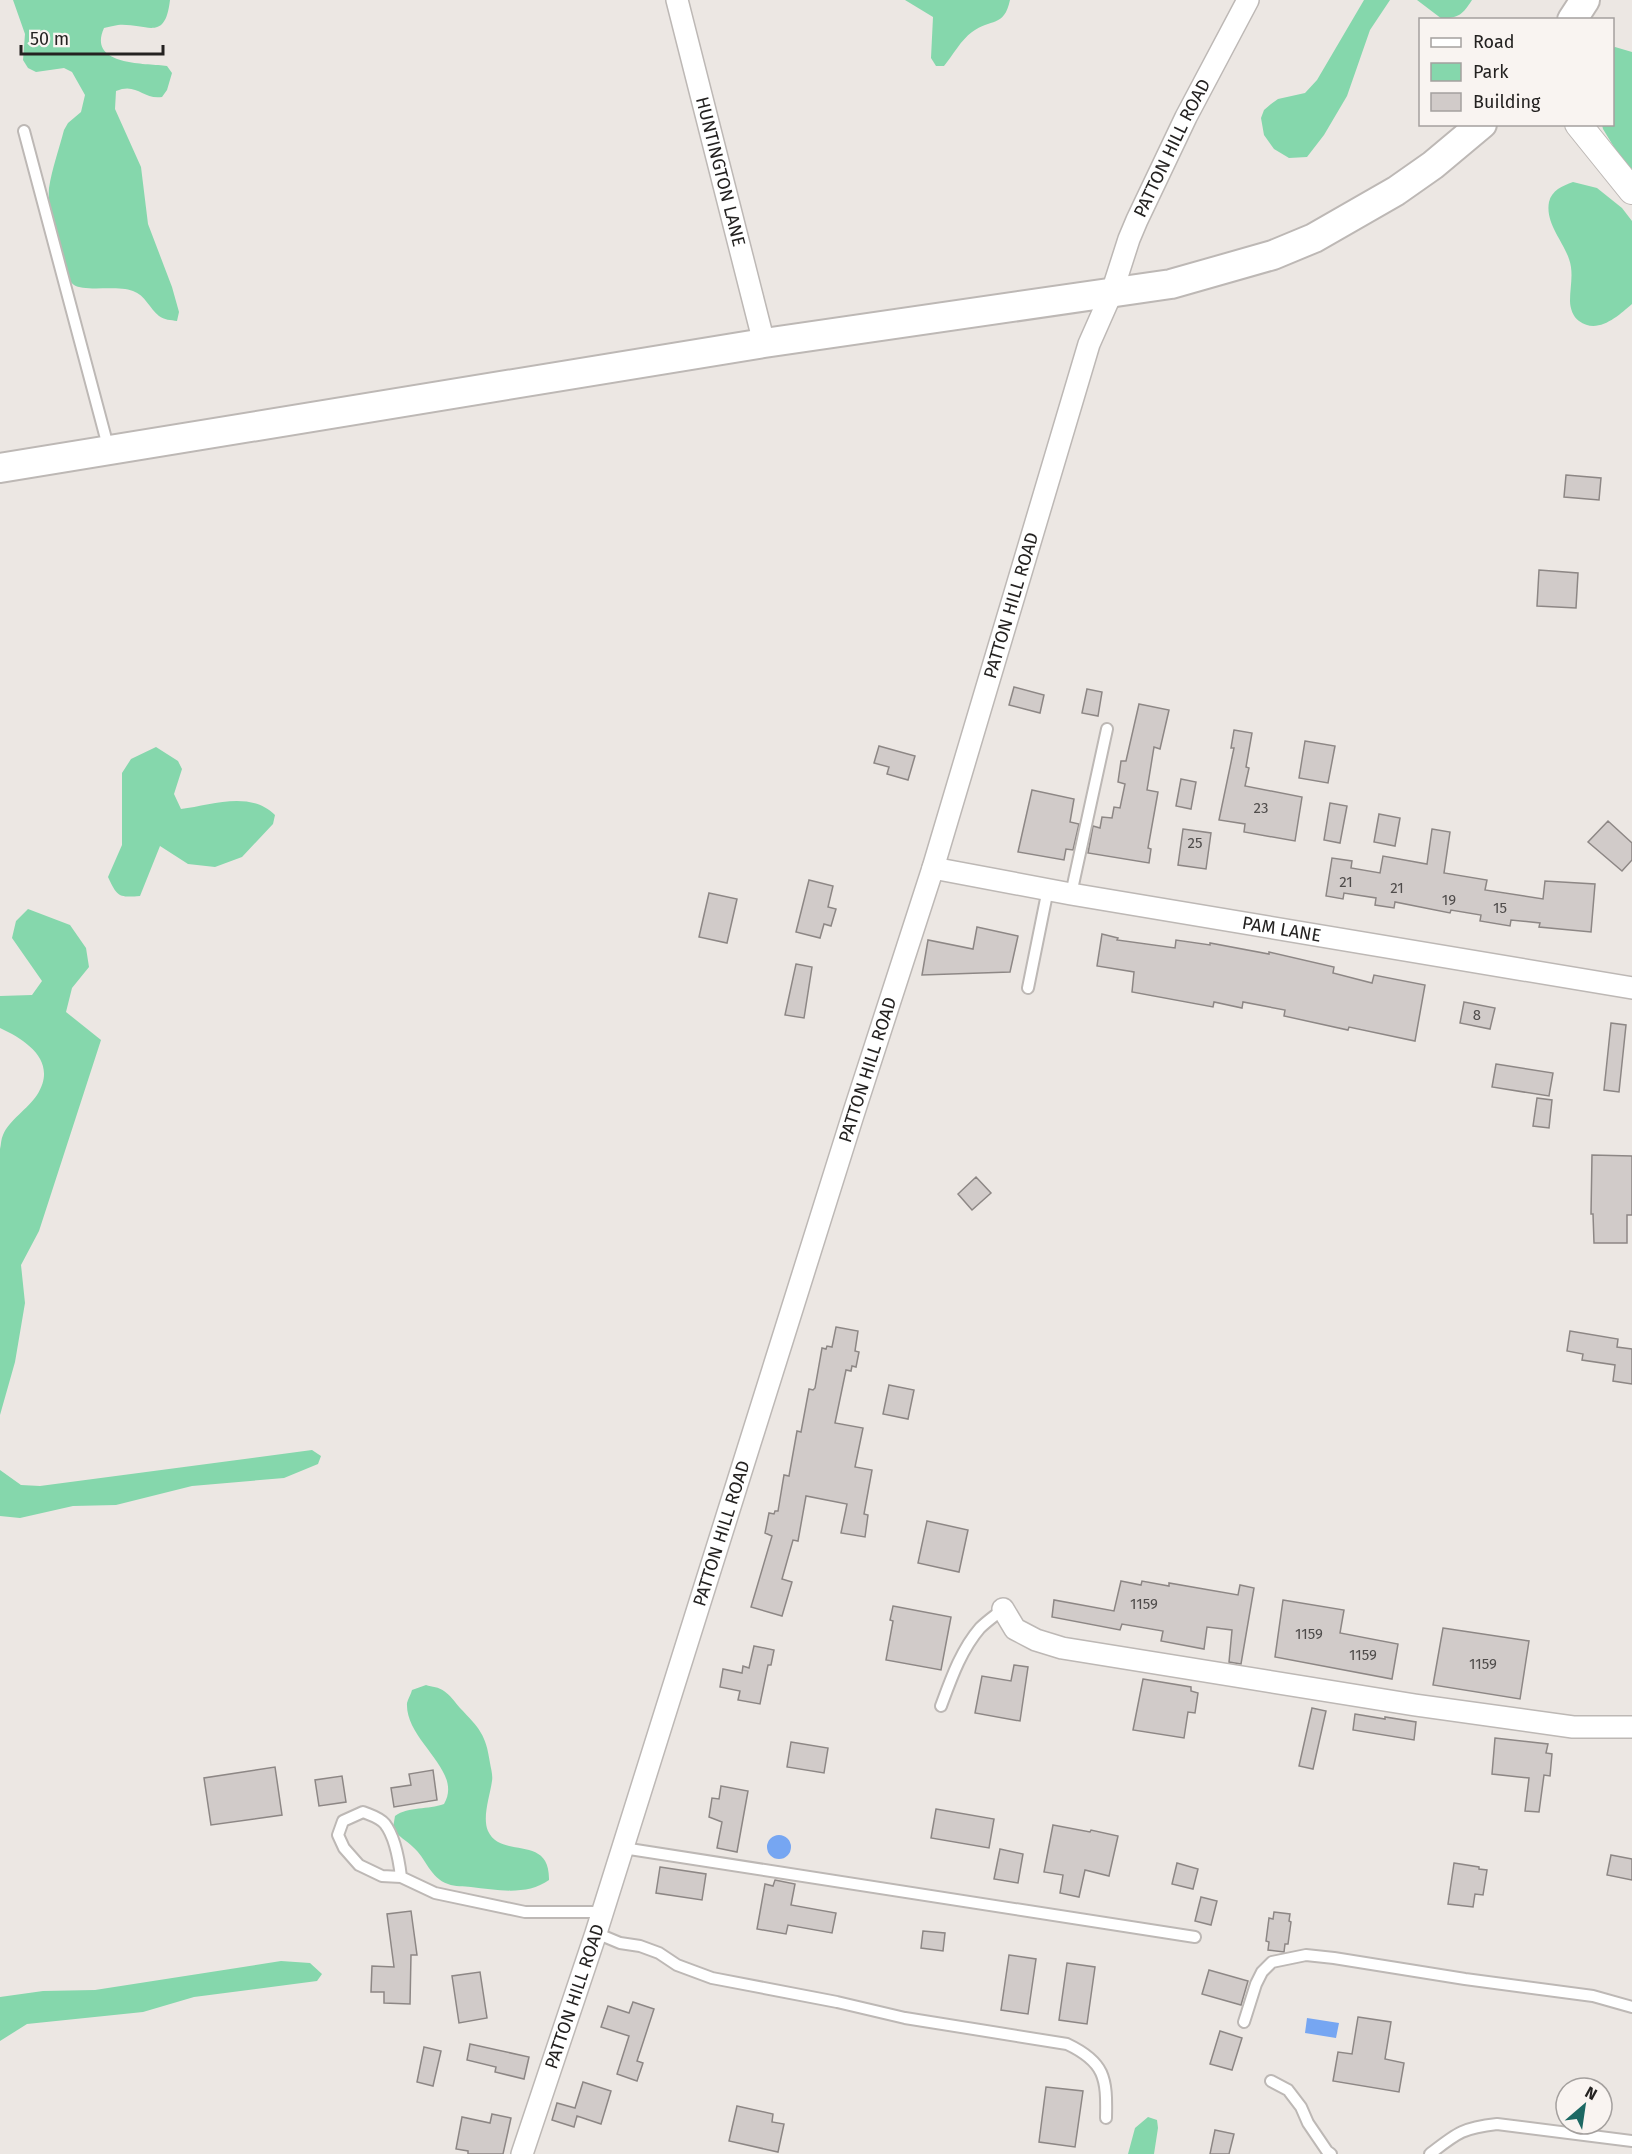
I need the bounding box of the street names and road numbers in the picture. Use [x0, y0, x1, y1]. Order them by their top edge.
street label: PATTON HILL ROAD [1129, 75, 1215, 221]
street label: HUNTINGTON LANE [691, 94, 750, 249]
street label: PATTON HILL ROAD [979, 530, 1043, 681]
street label: PAM LANE [1240, 912, 1323, 947]
street label: PATTON HILL ROAD [834, 994, 901, 1145]
street label: PATTON HILL ROAD [688, 1458, 755, 1609]
street label: PATTON HILL ROAD [540, 1921, 609, 2072]

